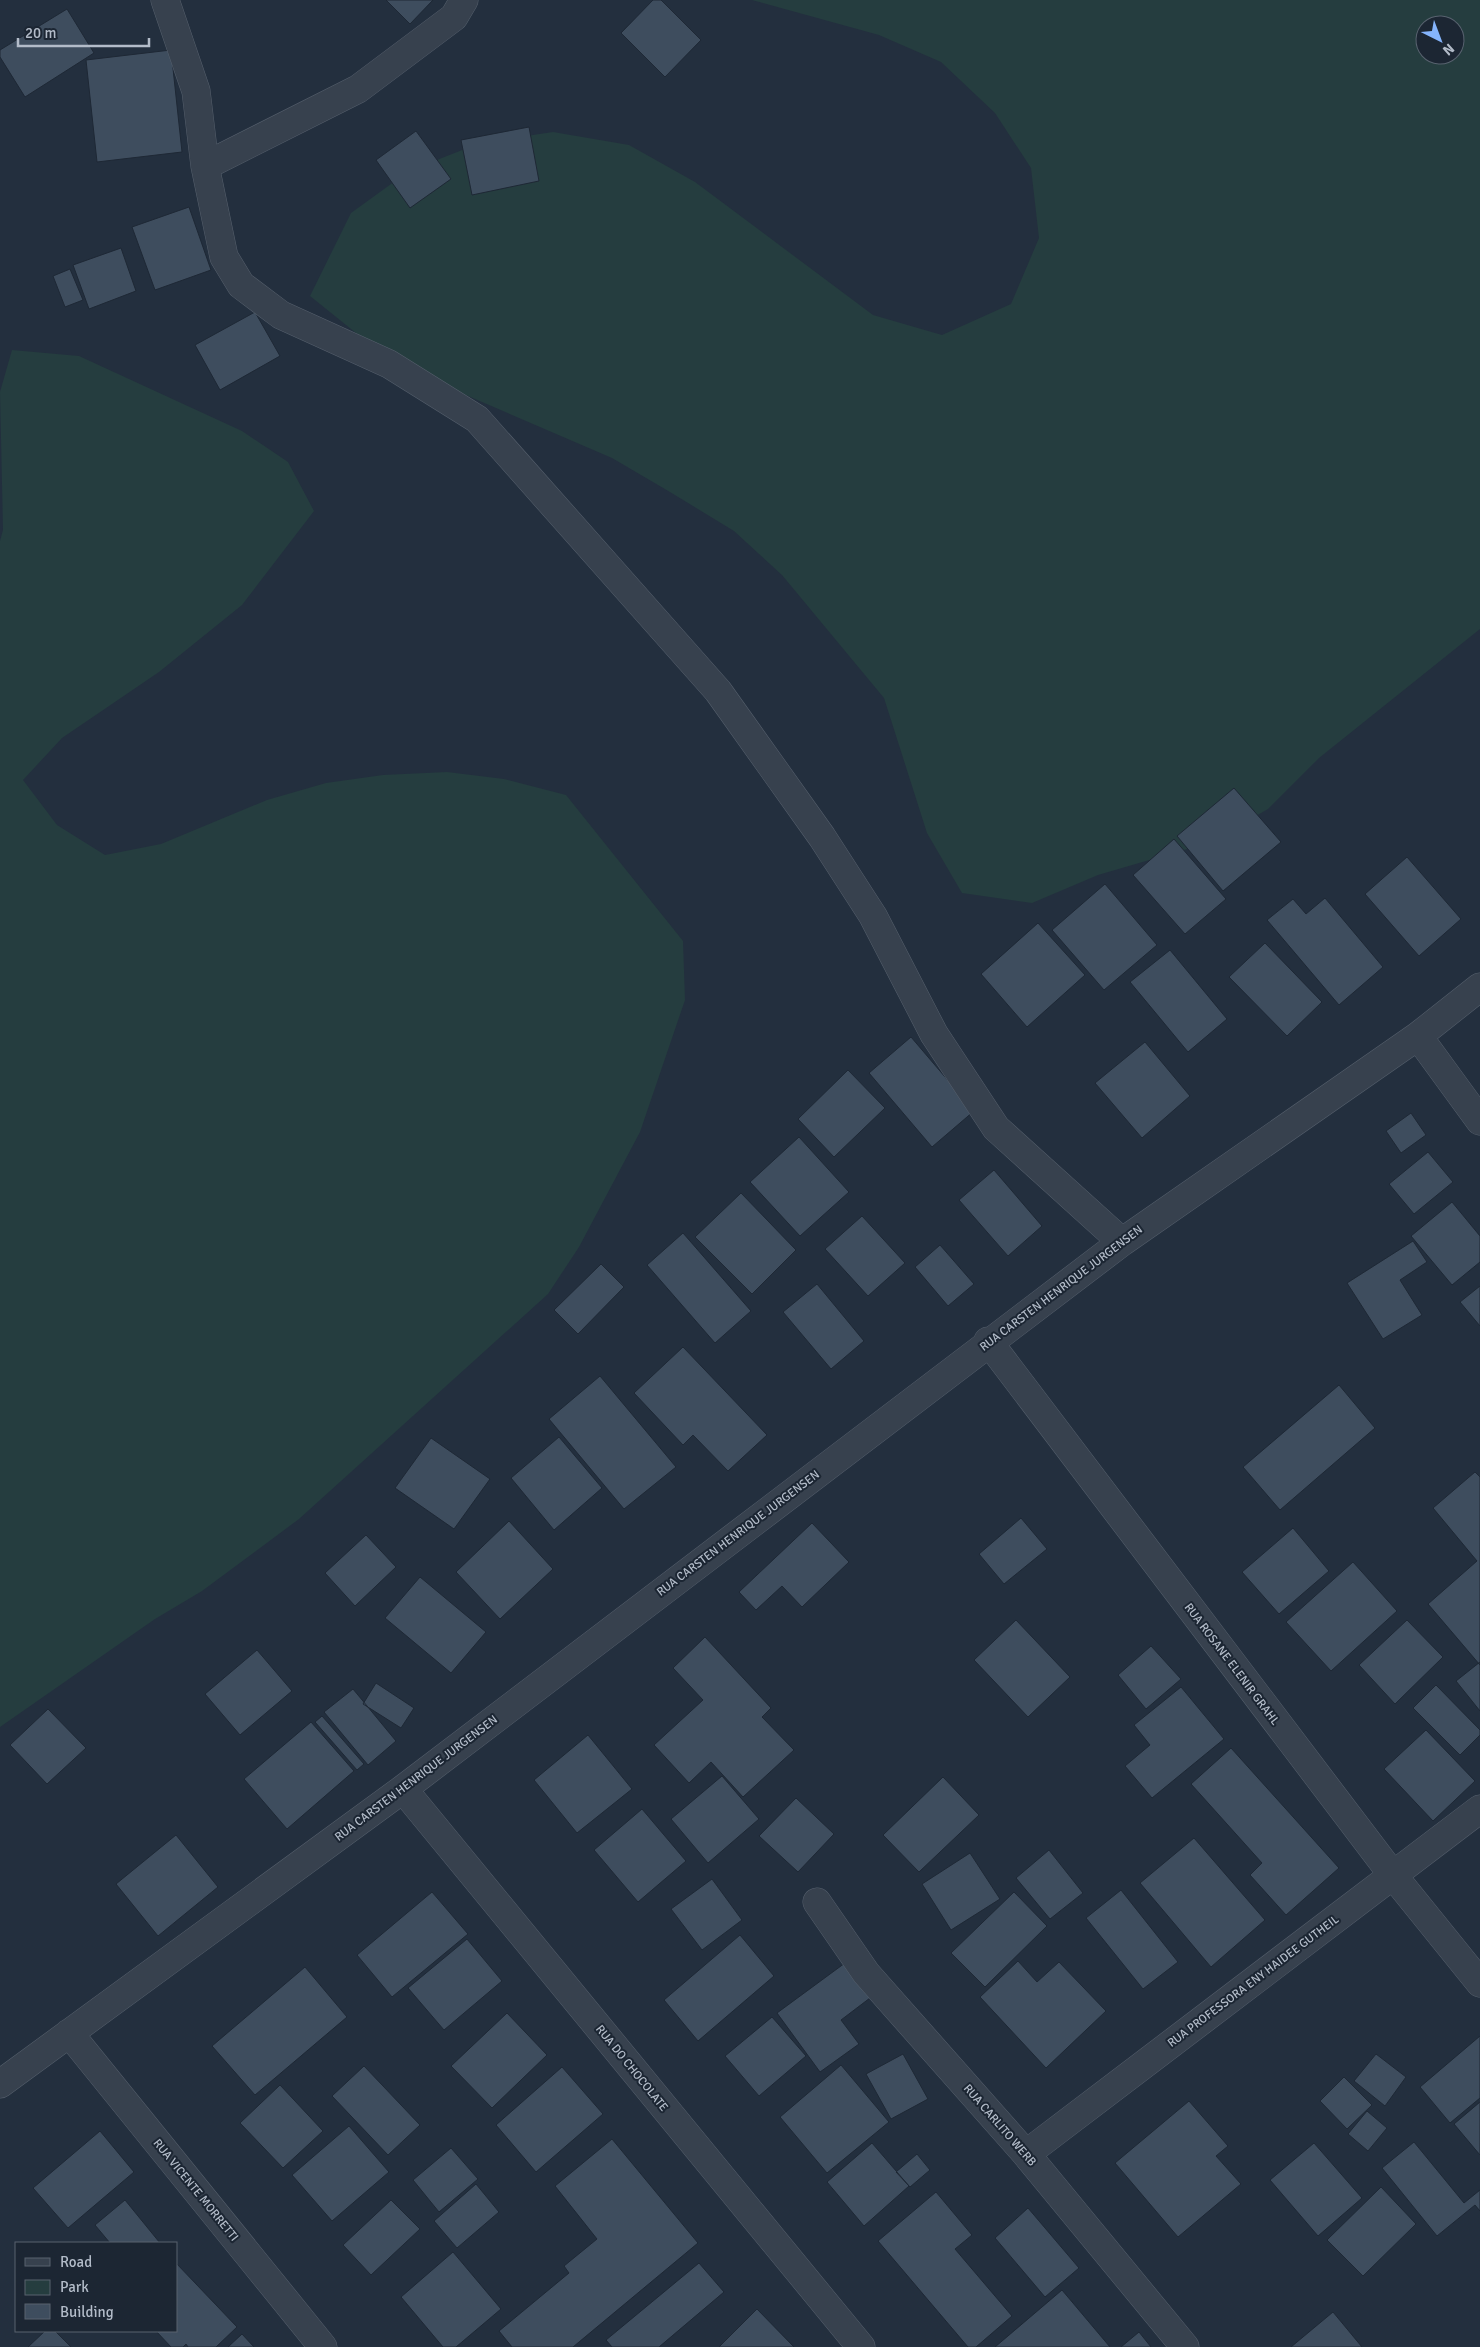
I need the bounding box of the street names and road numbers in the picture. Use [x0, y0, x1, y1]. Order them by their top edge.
street label: RUA CARSTEN HENRIQUE JURGENSEN [977, 1222, 1146, 1355]
street label: RUA CARSTEN HENRIQUE JURGENSEN [654, 1467, 823, 1600]
street label: RUA ROSANE ELENIR GRAHL [1181, 1600, 1282, 1728]
street label: RUA CARSTEN HENRIQUE JURGENSEN [332, 1712, 501, 1845]
street label: RUA PROFESSORA ENY HAIDEE GUTHEIL [1165, 1912, 1342, 2051]
street label: RUA DO CHOCOLATE [592, 2022, 671, 2115]
street label: RUA CARLITO WERB [960, 2081, 1039, 2169]
street label: RUA VICENTE MORRETTI [150, 2136, 241, 2244]

